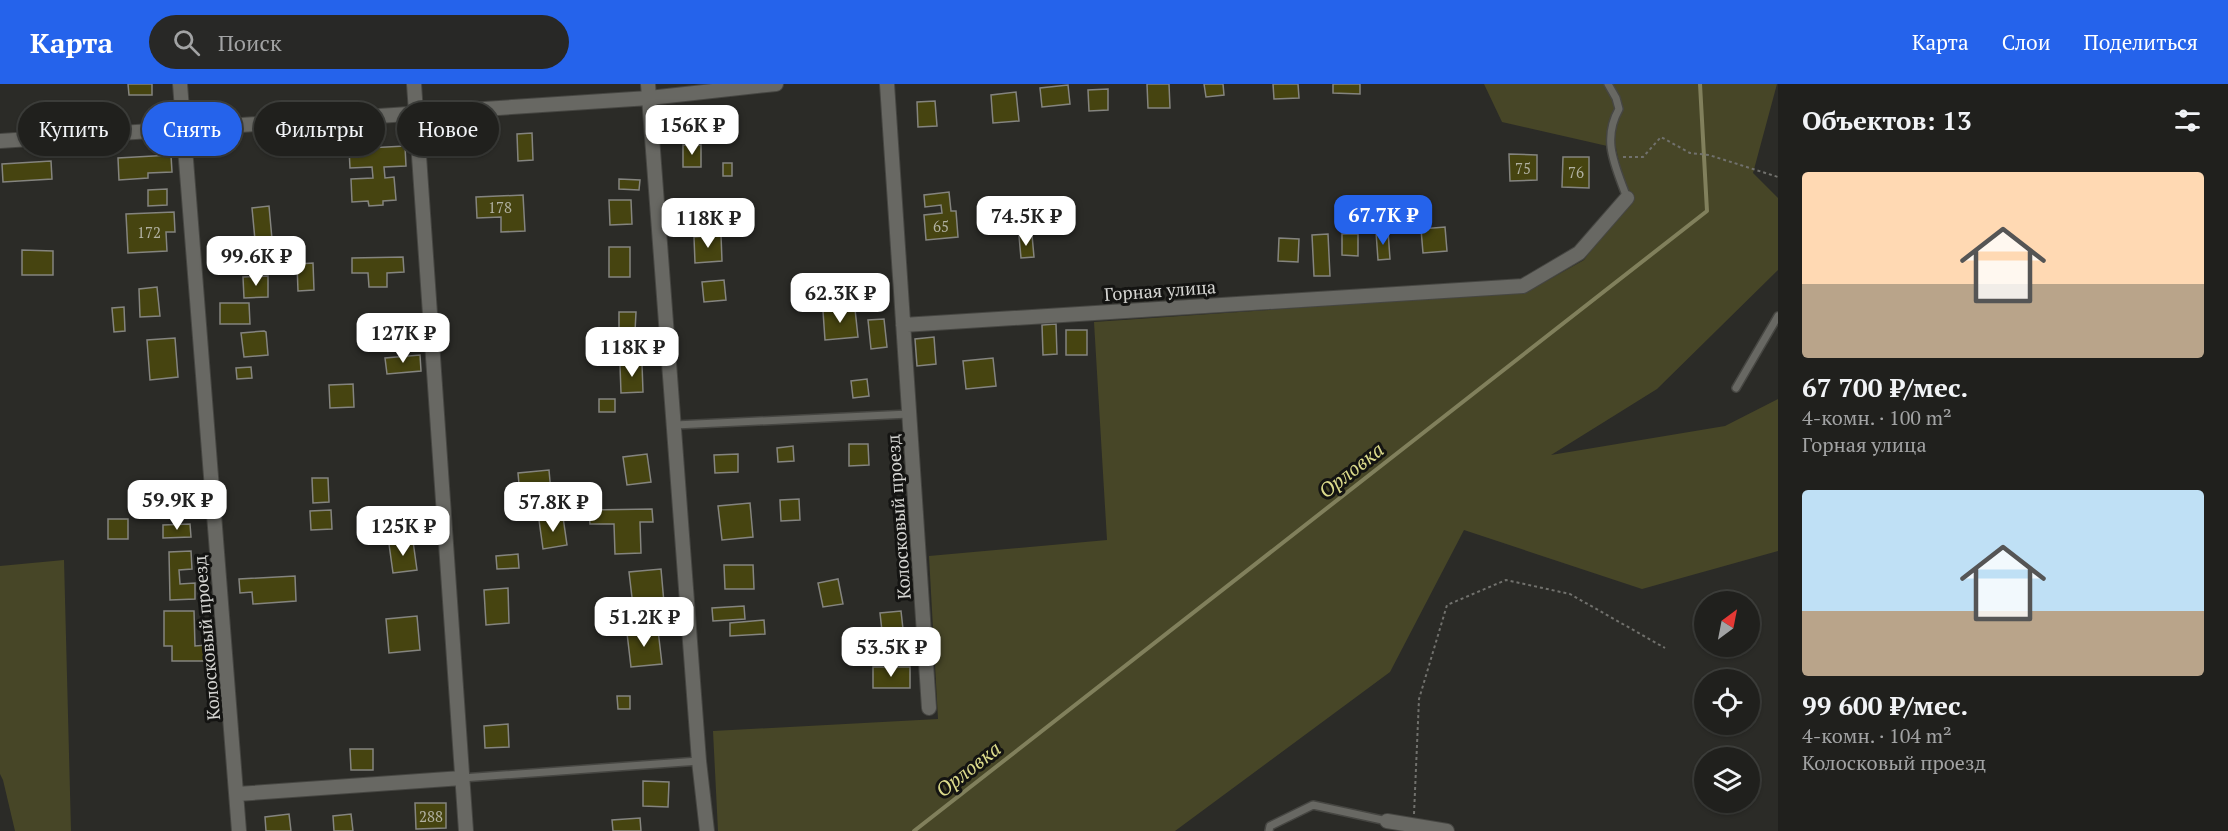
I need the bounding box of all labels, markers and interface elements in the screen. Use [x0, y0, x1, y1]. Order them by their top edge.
search box [149, 15, 569, 69]
text: Карта [30, 24, 113, 61]
icon: search [170, 26, 203, 59]
text: Поиск [218, 28, 282, 57]
text: Карта [1912, 28, 1969, 56]
text: Слои [2002, 28, 2051, 56]
text: Поделиться [2084, 28, 2198, 56]
chip: Купить [18, 102, 130, 156]
chip: Снять [142, 102, 242, 156]
chip: Фильтры [254, 102, 385, 156]
chip: Новое [397, 102, 499, 156]
text: Объектов: 13 [1802, 103, 1972, 137]
icon: filters [2171, 104, 2204, 137]
pin: 156K ₽ [643, 105, 741, 156]
text: 156K ₽ [660, 111, 724, 138]
house number: 75 [1515, 158, 1531, 178]
house number: 76 [1568, 162, 1584, 182]
pin: 67.7K ₽ [1328, 195, 1438, 246]
pin: 74.5K ₽ [971, 196, 1081, 247]
house number: 178 [488, 197, 512, 217]
pin: 118K ₽ [659, 198, 757, 249]
text: 67.7K ₽ [1348, 201, 1418, 228]
text: 74.5K ₽ [991, 202, 1061, 229]
text: 118K ₽ [676, 204, 740, 231]
icon: home [1949, 211, 2057, 319]
house number: 65 [933, 216, 949, 236]
house number: 172 [137, 222, 161, 242]
pin: 99.6K ₽ [201, 236, 311, 287]
text: 99.6K ₽ [221, 242, 291, 269]
pin: 62.3K ₽ [785, 273, 895, 324]
street label: Горная улица [1103, 274, 1217, 306]
text: 62.3K ₽ [805, 279, 875, 306]
pin: 127K ₽ [354, 313, 452, 364]
text: 127K ₽ [371, 319, 435, 346]
pin: 118K ₽ [583, 327, 681, 378]
text: 118K ₽ [600, 333, 664, 360]
text: 67 700 ₽/мес. [1802, 370, 1968, 404]
text: 4-комн. · 100 m² [1802, 404, 1952, 431]
text: Горная улица [1802, 431, 1926, 458]
street label: Колосковый проезд [880, 434, 916, 600]
water label: Орловка [1313, 436, 1389, 504]
pin: 59.9K ₽ [122, 480, 232, 531]
pin: 57.8K ₽ [498, 482, 608, 533]
text: 59.9K ₽ [142, 486, 212, 513]
text: 57.8K ₽ [518, 488, 588, 515]
pin: 125K ₽ [354, 506, 452, 557]
text: 125K ₽ [371, 512, 435, 539]
icon: home [1949, 529, 2057, 637]
street label: Колосковый проезд [187, 555, 225, 721]
north arrow [1694, 591, 1760, 657]
map controls [1694, 591, 1760, 813]
pin: 51.2K ₽ [589, 597, 699, 648]
text: 51.2K ₽ [609, 603, 679, 630]
pin: 53.5K ₽ [836, 627, 946, 678]
text: 53.5K ₽ [856, 633, 926, 660]
button: locate [1694, 669, 1760, 735]
text: 99 600 ₽/мес. [1802, 688, 1968, 722]
text: 4-комн. · 104 m² [1802, 722, 1952, 749]
water label: Орловка [930, 735, 1006, 803]
button: layers [1694, 747, 1760, 813]
text: Колосковый проезд [1802, 749, 1986, 776]
house number: 288 [419, 806, 443, 826]

